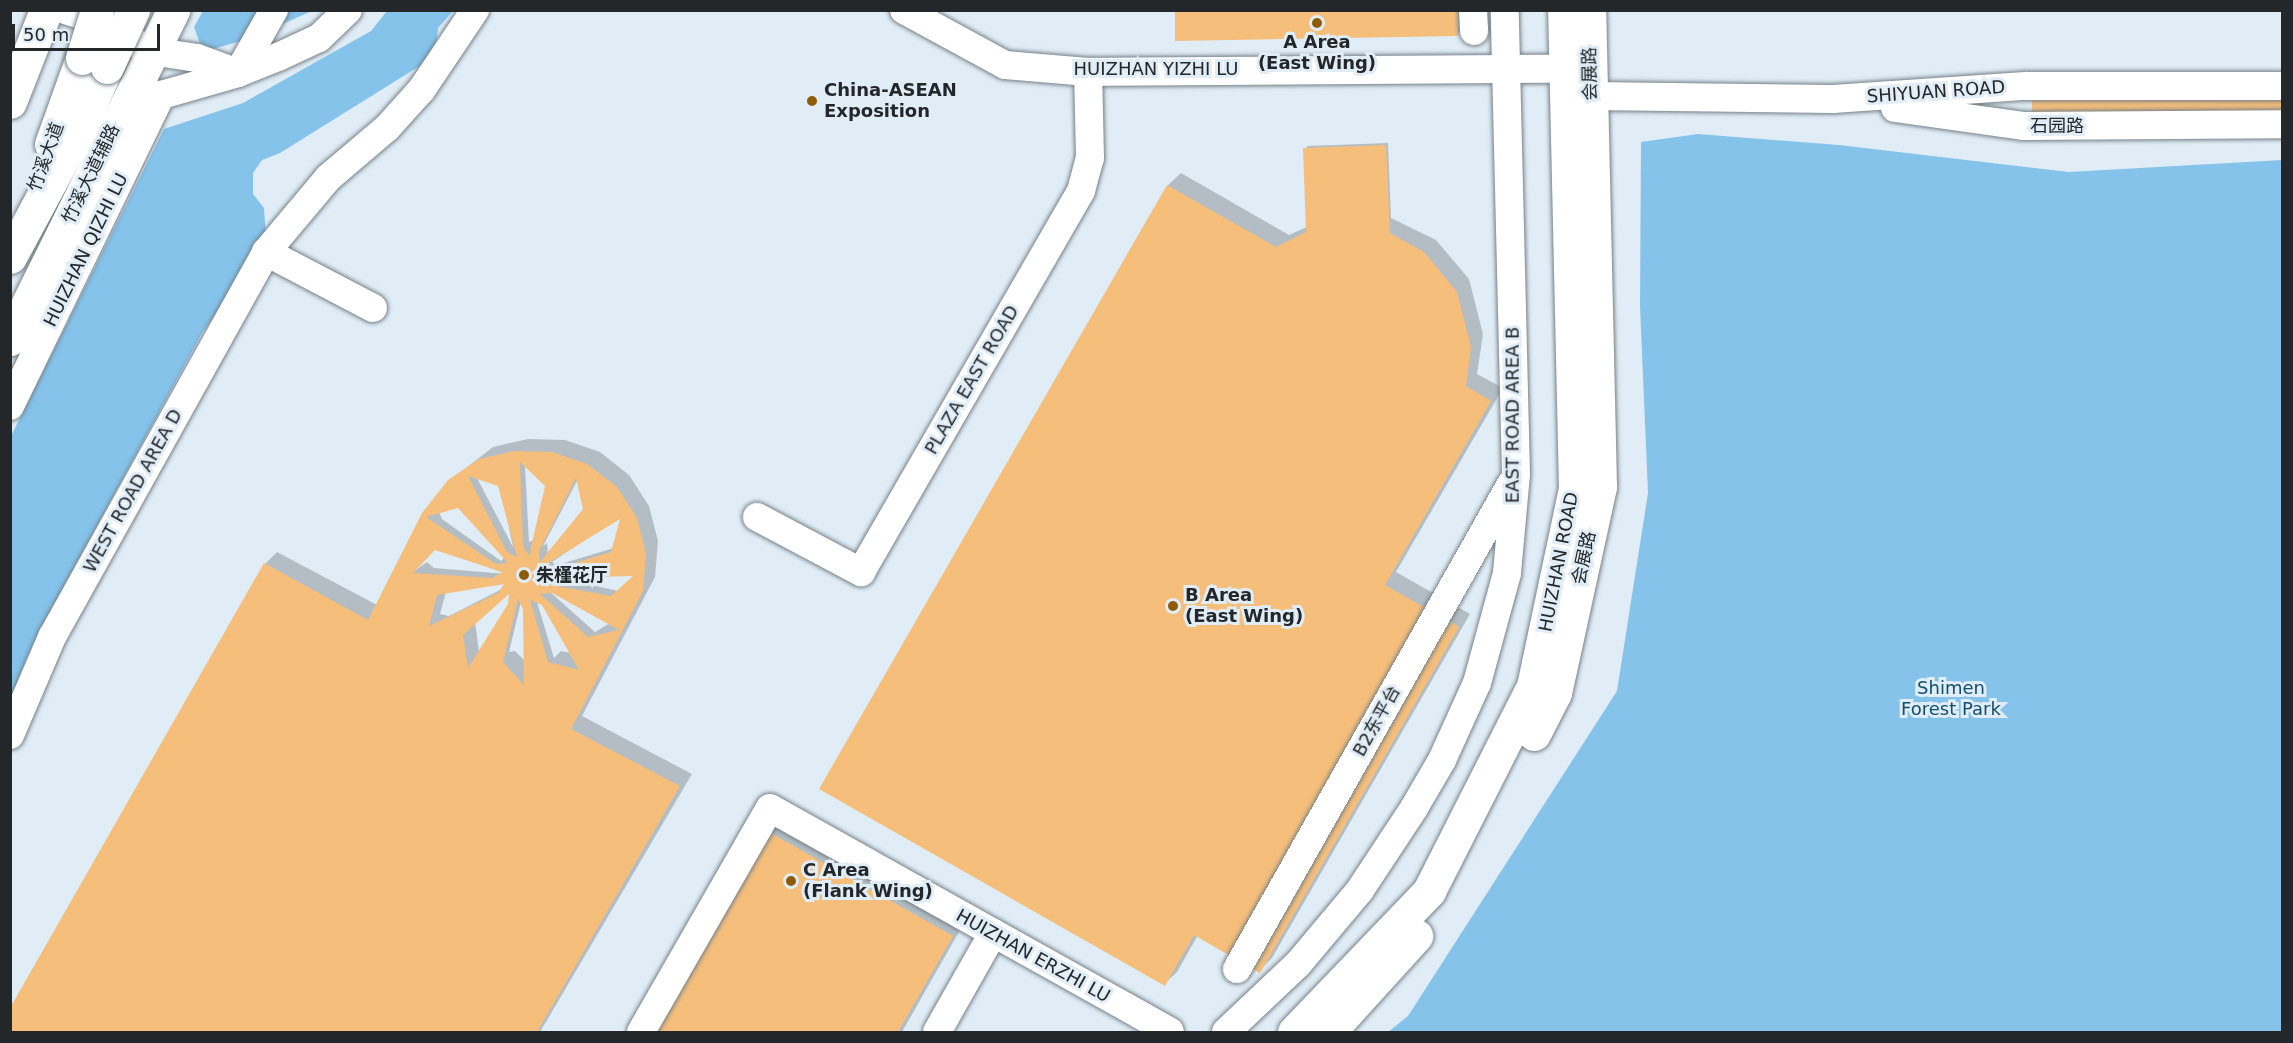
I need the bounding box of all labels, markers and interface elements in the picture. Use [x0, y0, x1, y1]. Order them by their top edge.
scale bar [15, 12, 164, 50]
marker: A Area (East Wing) [1310, 16, 1324, 30]
text: 50 m [23, 24, 69, 45]
place label: A Area (East Wing) [1258, 32, 1376, 74]
street label: 会展路 [1579, 47, 1601, 101]
street label: HUIZHAN YIZHI LU [1074, 58, 1238, 80]
street label: SHIYUAN ROAD [1866, 76, 2006, 108]
place label: China-ASEAN Exposition [824, 80, 957, 122]
marker: China-ASEAN Exposition [805, 94, 819, 108]
street label: 石园路 [2030, 115, 2084, 137]
street label: 竹溪大道 [24, 119, 68, 195]
street label: 竹溪大道辅路 [58, 121, 124, 227]
street label: HUIZHAN QIZHI LU [39, 170, 133, 330]
street label: PLAZA EAST ROAD [921, 302, 1023, 458]
street label: EAST ROAD AREA B [1502, 327, 1524, 503]
street label: WEST ROAD AREA D [79, 405, 187, 577]
street label: HUIZHAN ROAD [1535, 490, 1583, 634]
street label: 会展路 [1568, 529, 1600, 587]
place label: 朱槿花厅 [536, 564, 608, 586]
marker: 朱槿花厅 [517, 568, 531, 582]
place label: B Area (East Wing) [1185, 585, 1303, 628]
marker: B Area (East Wing) [1166, 599, 1180, 613]
park label: Shimen Forest Park [1901, 678, 2001, 720]
street label: B2东平台 [1349, 682, 1405, 760]
place label: C Area (Flank Wing) [803, 860, 933, 902]
marker: C Area (Flank Wing) [784, 874, 798, 888]
street label: HUIZHAN ERZHI LU [952, 905, 1114, 1007]

